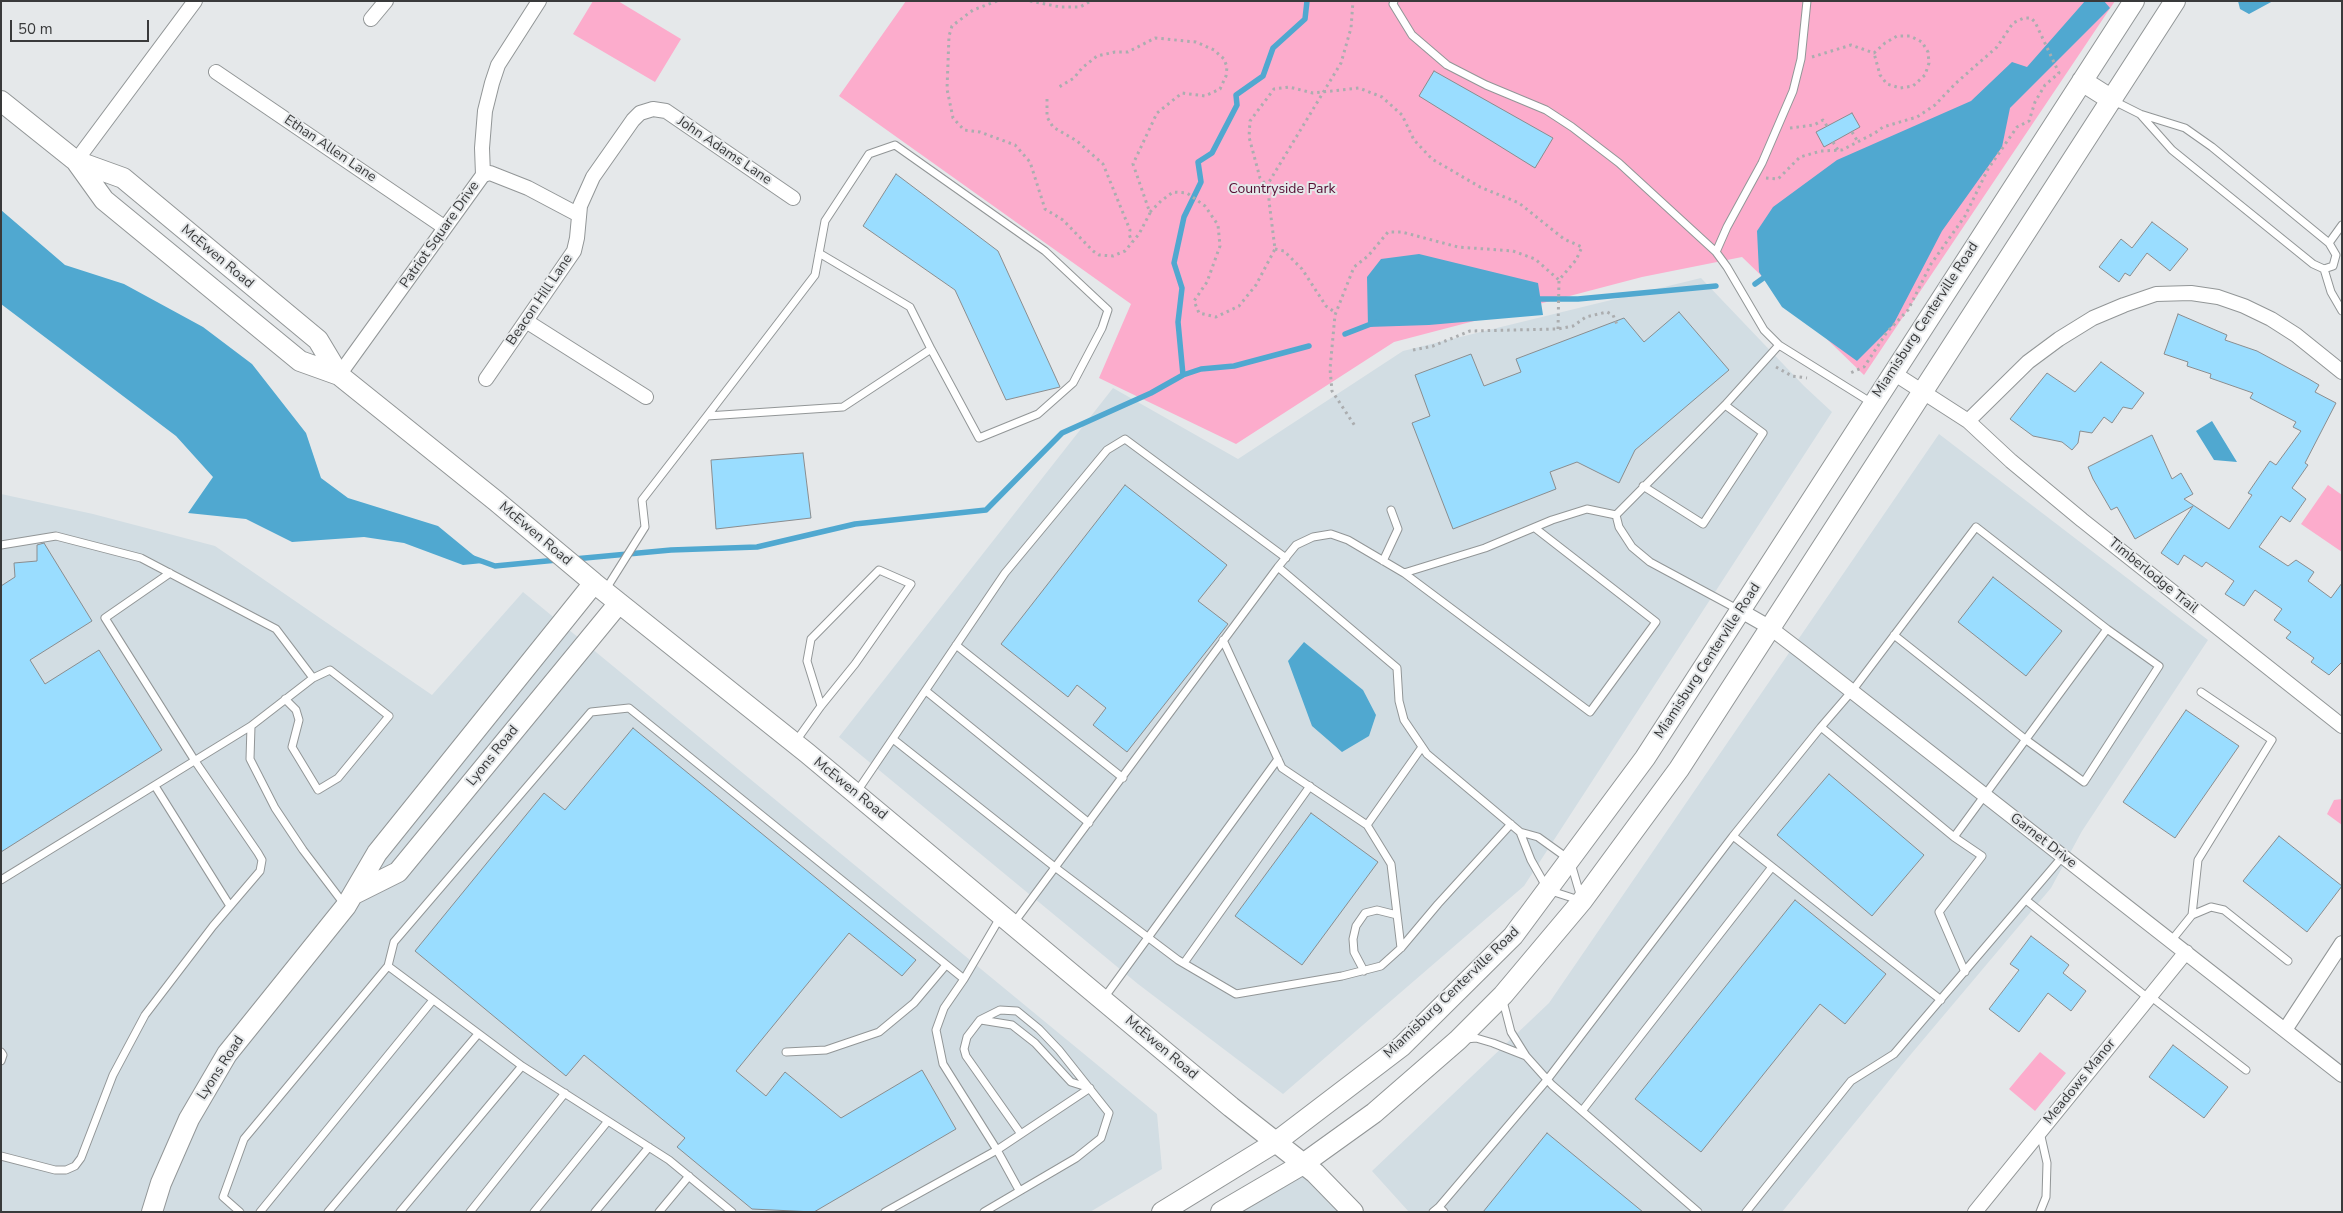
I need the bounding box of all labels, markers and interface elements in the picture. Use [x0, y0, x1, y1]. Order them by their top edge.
scale bar [12, 10, 151, 42]
text: 50 m [18, 19, 53, 39]
street label: Ethan Allen Lane [281, 112, 379, 186]
street label: John Adams Lane [674, 113, 774, 189]
street label: Patriot Square Drive [397, 178, 483, 292]
park label: Countryside Park [1228, 182, 1336, 198]
street label: McEwen Road [177, 222, 257, 292]
street label: Miamisburg Centerville Road [1869, 239, 1983, 401]
street label: Beacon Hill Lane [503, 251, 577, 349]
street label: McEwen Road [495, 499, 575, 569]
street label: Timberlodge Trail [2105, 535, 2201, 617]
street label: Miamisburg Centerville Road [1651, 580, 1765, 742]
street label: Lyons Road [464, 722, 522, 790]
street label: McEwen Road [810, 754, 890, 824]
street label: Garnet Drive [2006, 810, 2080, 872]
street label: Miamisburg Centerville Road [1381, 924, 1523, 1062]
street label: McEwen Road [1121, 1013, 1201, 1083]
street label: Lyons Road [194, 1033, 248, 1103]
street label: Meadows Manor [2041, 1036, 2119, 1128]

